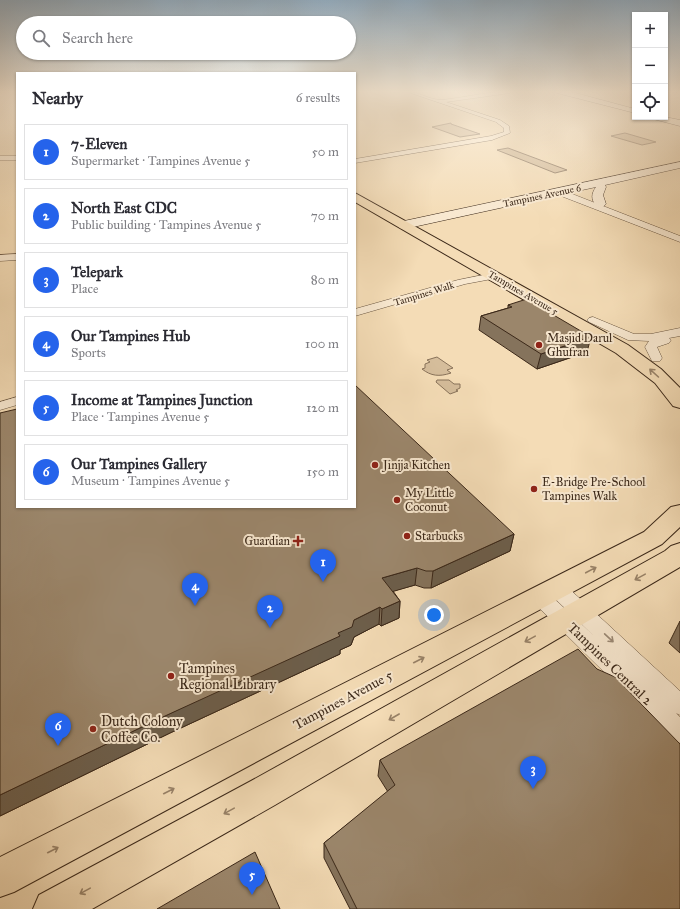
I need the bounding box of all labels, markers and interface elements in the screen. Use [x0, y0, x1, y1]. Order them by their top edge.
map controls [632, 12, 668, 120]
button: + [632, 12, 668, 48]
search box [16, 16, 356, 60]
icon: search [30, 27, 52, 49]
text: Search here [62, 29, 133, 47]
button: − [632, 48, 668, 84]
button: locate [632, 84, 668, 120]
text: Nearby [32, 88, 83, 109]
text: 6 results [296, 90, 340, 106]
text: 7-Eleven [71, 135, 127, 153]
text: 1 [43, 144, 49, 160]
text: 50 m [312, 144, 339, 160]
text: Supermarket · Tampines Avenue 5 [71, 153, 250, 169]
street label: Tampines Avenue 6 [502, 182, 583, 210]
text: North East CDC [71, 199, 177, 217]
text: 2 [43, 208, 49, 224]
text: 70 m [311, 208, 339, 224]
text: Public building · Tampines Avenue 5 [71, 217, 261, 233]
text: Telepark [71, 263, 123, 281]
street label: Tampines Avenue 5 [486, 268, 560, 318]
text: 3 [43, 272, 49, 288]
text: 80 m [311, 272, 339, 288]
street label: Tampines Walk [392, 279, 456, 309]
text: Place [71, 281, 98, 297]
text: Our Tampines Hub [71, 327, 190, 345]
place label: Masjid Darul Ghufran [547, 331, 613, 359]
text: 4 [42, 336, 50, 352]
text: 100 m [305, 336, 339, 352]
marker: Masjid Darul Ghufran [534, 340, 544, 350]
text: Sports [71, 345, 106, 361]
one-way arrow [649, 368, 659, 378]
text: Income at Tampines Junction [71, 391, 253, 409]
text: 5 [43, 400, 49, 416]
text: 120 m [306, 400, 339, 416]
text: Place · Tampines Avenue 5 [71, 409, 209, 425]
text: Our Tampines Gallery [71, 455, 207, 473]
place label: Jinjja Kitchen [381, 458, 451, 473]
marker: Jinjja Kitchen [370, 460, 380, 470]
text: 6 [43, 464, 49, 480]
text: 150 m [307, 464, 339, 480]
text: Museum · Tampines Avenue 5 [71, 473, 230, 489]
place label: E-Bridge Pre-School Tampines Walk [542, 475, 646, 503]
marker: E-Bridge Pre-School Tampines Walk [529, 484, 539, 494]
place label: My Little Coconut [405, 486, 454, 514]
marker: My Little Coconut [392, 495, 402, 505]
place label: Starbucks [415, 529, 463, 543]
marker: Starbucks [402, 531, 412, 541]
place label: Guardian [244, 534, 291, 548]
marker: Guardian [293, 536, 303, 546]
pin: 1 [310, 549, 336, 582]
one-way arrow [584, 566, 596, 574]
pin: 4 [182, 573, 208, 606]
one-way arrow [634, 574, 646, 581]
pin: 2 [257, 595, 283, 628]
your location [424, 605, 444, 625]
street label: Tampines Central 2 [564, 619, 656, 709]
one-way arrow [604, 633, 614, 642]
one-way arrow [524, 636, 536, 644]
one-way arrow [412, 655, 424, 663]
place label: Tampines Regional Library [179, 660, 277, 693]
street label: Tampines Avenue 5 [290, 666, 396, 733]
marker: Tampines Regional Library [166, 671, 176, 681]
pin: 6 [45, 713, 71, 746]
place label: Dutch Colony Coffee Co. [101, 713, 183, 746]
one-way arrow [388, 713, 400, 721]
marker: Dutch Colony Coffee Co. [88, 724, 98, 734]
pin: 3 [520, 756, 546, 789]
one-way arrow [162, 786, 174, 794]
one-way arrow [223, 808, 235, 816]
one-way arrow [47, 846, 59, 853]
pin: 5 [239, 862, 265, 895]
one-way arrow [79, 887, 91, 895]

